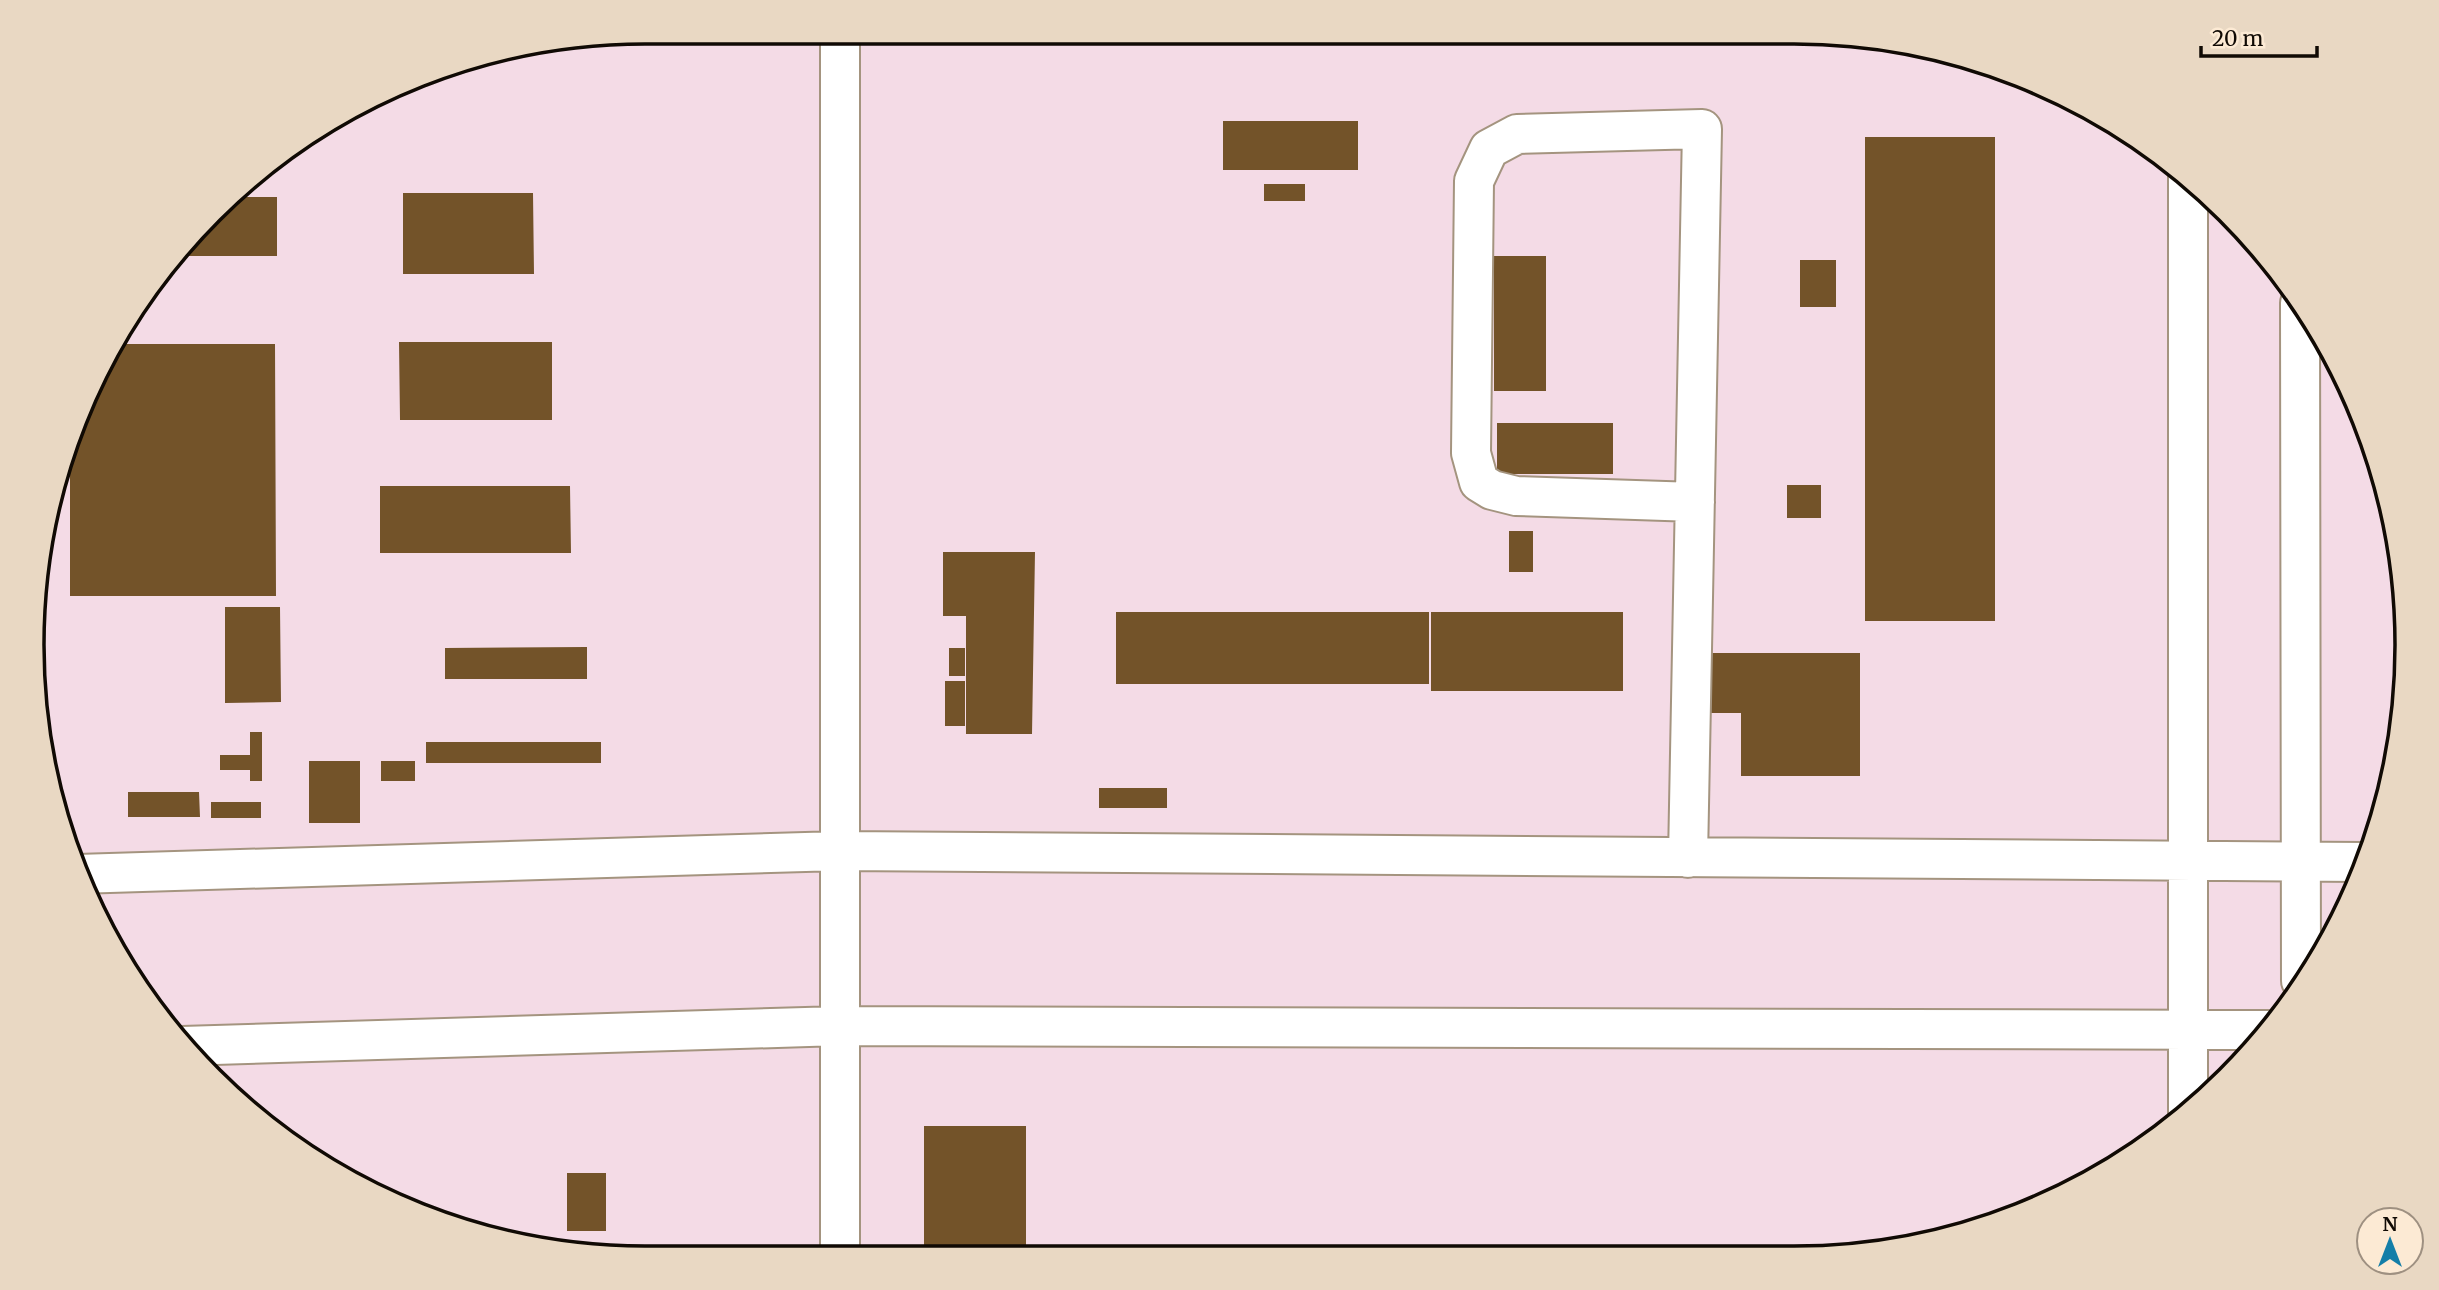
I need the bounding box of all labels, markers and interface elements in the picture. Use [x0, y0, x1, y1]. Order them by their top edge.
scale bar [2201, 14, 2316, 58]
text: 20 m [2212, 25, 2264, 52]
north arrow [2355, 1206, 2425, 1276]
text: N [2382, 1212, 2398, 1236]

